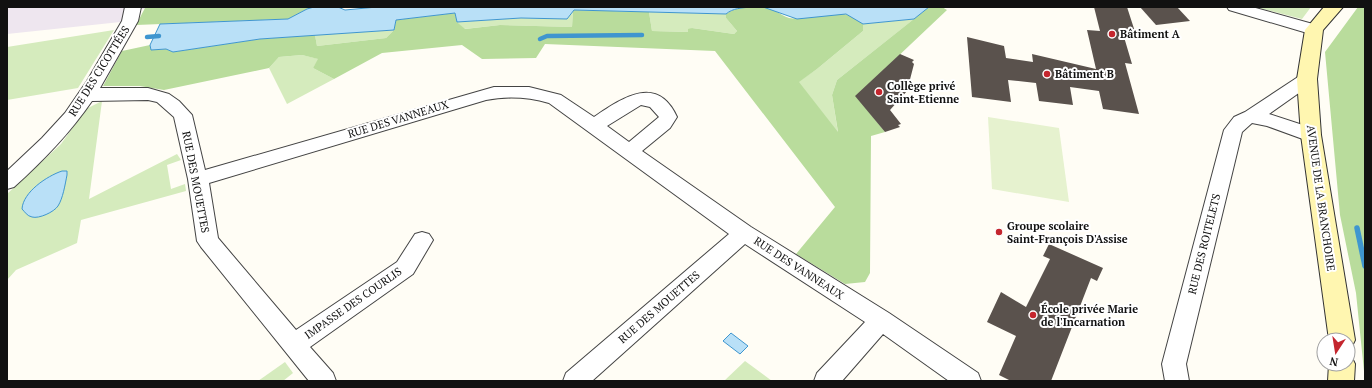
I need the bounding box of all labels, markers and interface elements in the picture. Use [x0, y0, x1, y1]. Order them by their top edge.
street label: RUE DES CICOTTÉES [65, 23, 133, 119]
place label: Bâtiment A [1120, 27, 1181, 41]
marker: Bâtiment A [1107, 29, 1117, 39]
place label: Bâtiment B [1055, 67, 1114, 81]
marker: Bâtiment B [1042, 69, 1052, 79]
place label: Collège privé Saint-Etienne [887, 79, 959, 106]
marker: Collège privé Saint-Etienne [874, 87, 884, 97]
street label: RUE DES VANNEAUX [346, 97, 451, 141]
street label: AVENUE DE LA BRANCHOIRE [1304, 124, 1338, 272]
street label: RUE DES MOUETTES [179, 130, 213, 234]
street label: RUE DES ROITELETS [1185, 192, 1223, 296]
place label: Groupe scolaire Saint-François D'Assise [1007, 219, 1128, 246]
marker: Groupe scolaire Saint-François D'Assise [994, 227, 1004, 237]
street label: RUE DES VANNEAUX [751, 234, 847, 303]
street label: IMPASSE DES COURLIS [302, 264, 404, 342]
street label: RUE DES MOUETTES [615, 268, 703, 346]
place label: École privée Marie de l'Incarnation [1041, 302, 1138, 329]
marker: École privée Marie de l'Incarnation [1028, 310, 1038, 320]
north arrow [1316, 332, 1356, 372]
text: N [1328, 354, 1339, 369]

